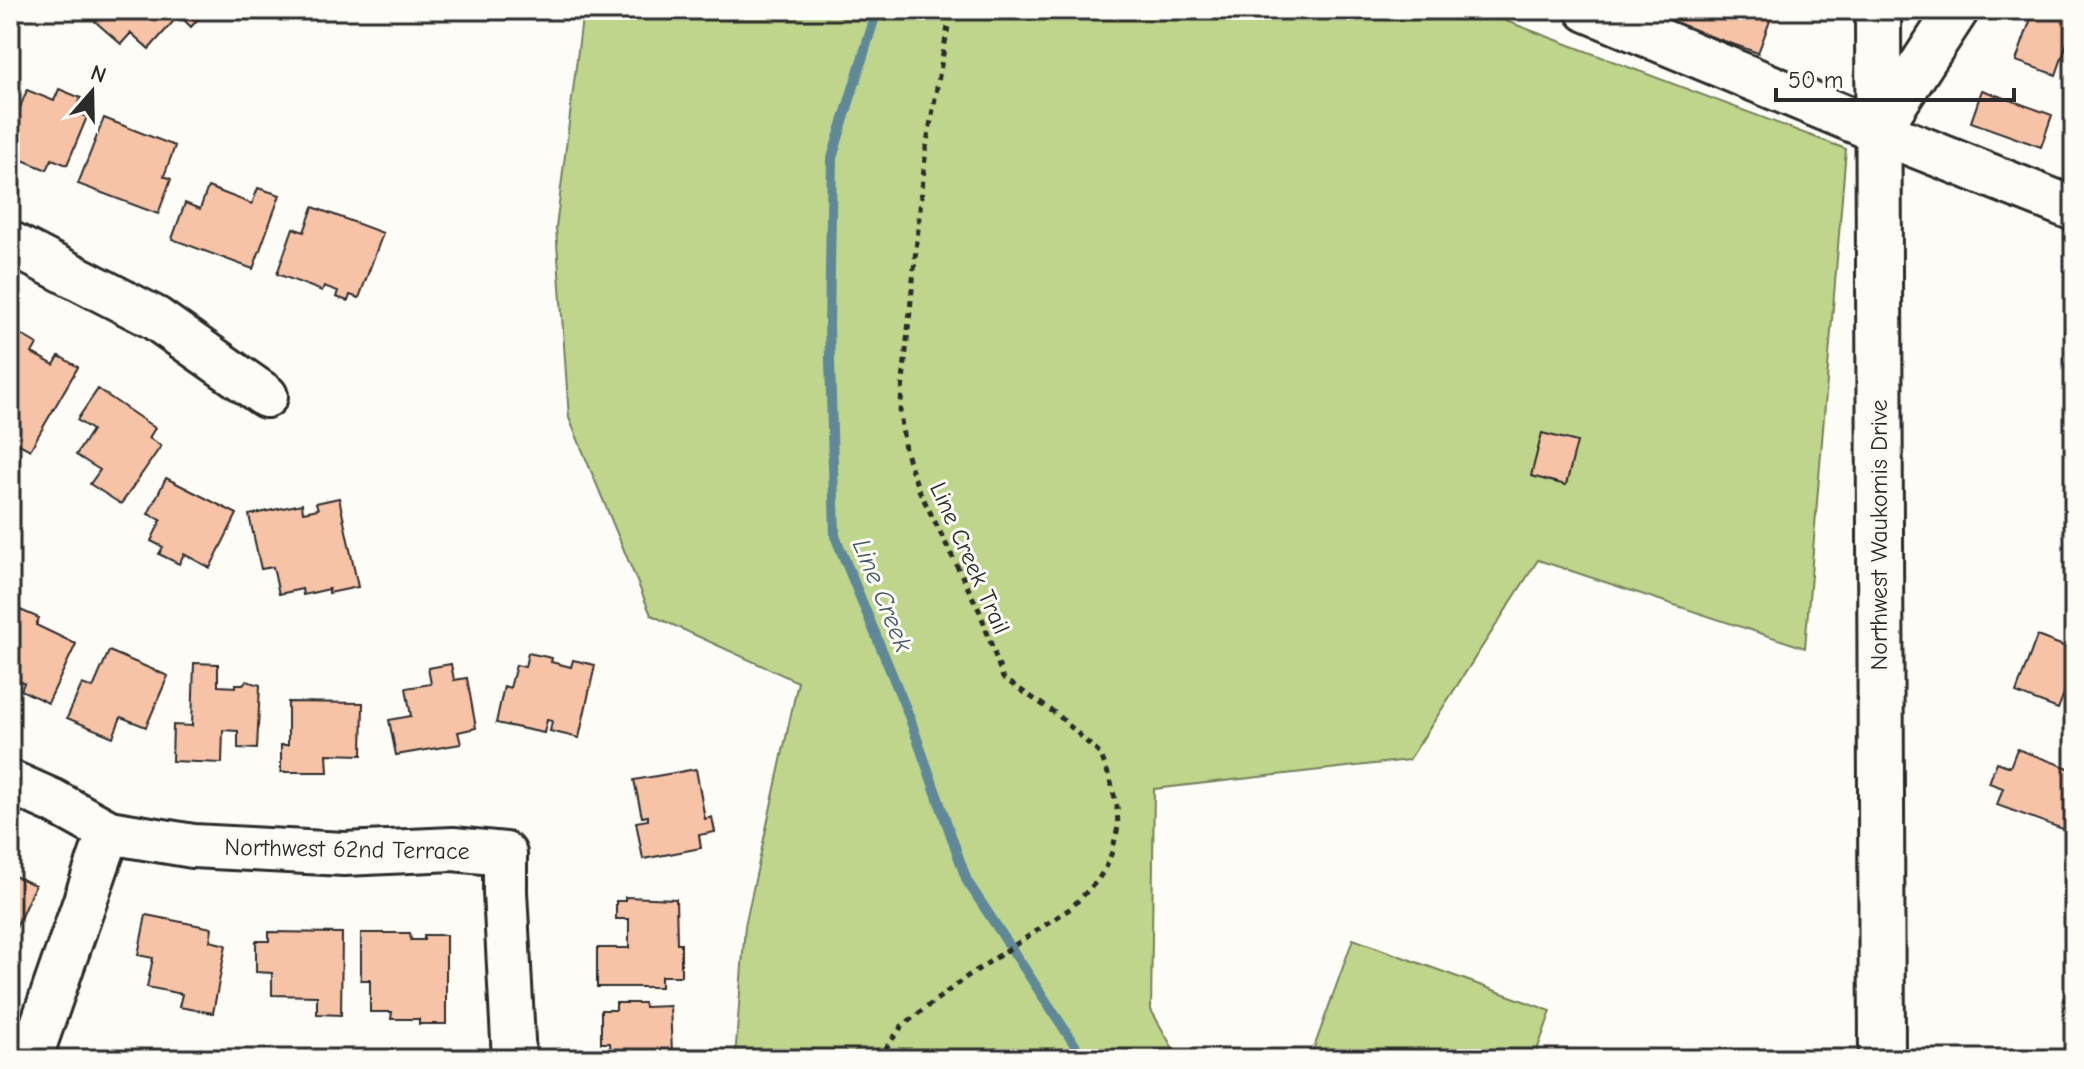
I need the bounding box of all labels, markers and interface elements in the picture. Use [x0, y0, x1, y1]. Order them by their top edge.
north arrow [52, 52, 132, 132]
scale bar [1776, 52, 2014, 102]
text: N [87, 59, 110, 89]
text: 50 m [1788, 66, 1844, 94]
street label: Northwest Waukomis Drive [1865, 399, 1893, 671]
street label: Line Creek Trail [924, 478, 1016, 638]
water label: Line Creek [846, 535, 918, 657]
street label: Northwest 62nd Terrace [224, 833, 470, 865]

